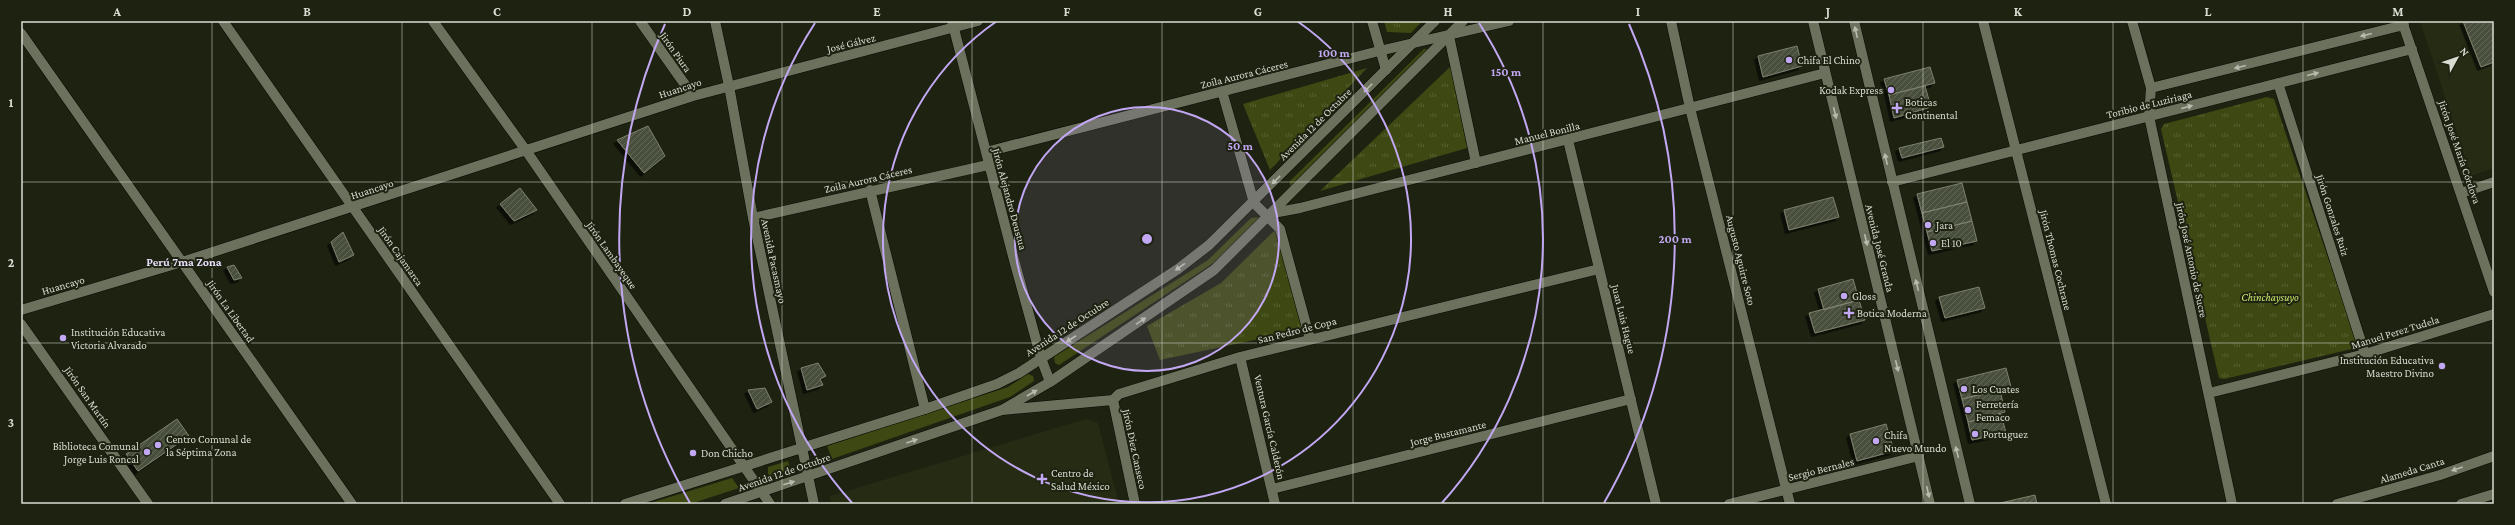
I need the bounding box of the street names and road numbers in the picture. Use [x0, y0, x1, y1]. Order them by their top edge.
street label: Jirón Piura [656, 29, 694, 75]
street label: José Gálvez [825, 31, 877, 56]
street label: Zoila Aurora Cáceres [1199, 57, 1289, 91]
street label: Huancayo [657, 75, 704, 101]
street label: Avenida 12 de Octubre [1277, 85, 1354, 162]
street label: Toribio de Luziriaga [2105, 88, 2193, 121]
street label: Jirón José María Córdova [2435, 98, 2483, 205]
street label: Manuel Bonilla [1513, 119, 1581, 147]
street label: Jirón Alejandro Deustua [989, 146, 1029, 251]
street label: Zoila Aurora Cáceres [823, 163, 913, 195]
street label: Jirón Gonzales Ruiz [2313, 172, 2352, 258]
street label: Huancayo [349, 176, 396, 202]
street label: Jirón José Antonio de Sucre [2173, 200, 2210, 319]
street label: Avenida José Granda [1862, 203, 1897, 293]
street label: Jirón Thomas Cochrane [2037, 208, 2074, 312]
street label: Augusto Aguirre Soto [1723, 213, 1758, 307]
street label: Jirón Lambayeque [583, 218, 640, 292]
street label: Avenida Pacasmayo [758, 218, 789, 305]
street label: Jirón Cajamarca [375, 223, 426, 289]
street label: Huancayo [40, 273, 87, 298]
street label: Jirón La Libertad [204, 277, 257, 345]
street label: Juan Luis Hague [1608, 282, 1638, 355]
street label: Avenida 12 de Octubre [1023, 296, 1111, 358]
street label: Manuel Perez Tudela [2349, 313, 2441, 351]
street label: San Pedro de Copa [1256, 314, 1338, 347]
street label: Jirón San Martín [61, 363, 114, 431]
street label: Ventura García Calderón [1252, 373, 1288, 481]
street label: Jirón Diez Canseco [1119, 407, 1149, 491]
street label: Jorge Bustamante [1408, 418, 1488, 449]
street label: Avenida 12 de Octubre [736, 451, 832, 493]
street label: Alameda Canta [2378, 454, 2446, 486]
street label: Sergio Bernales [1787, 455, 1855, 484]

